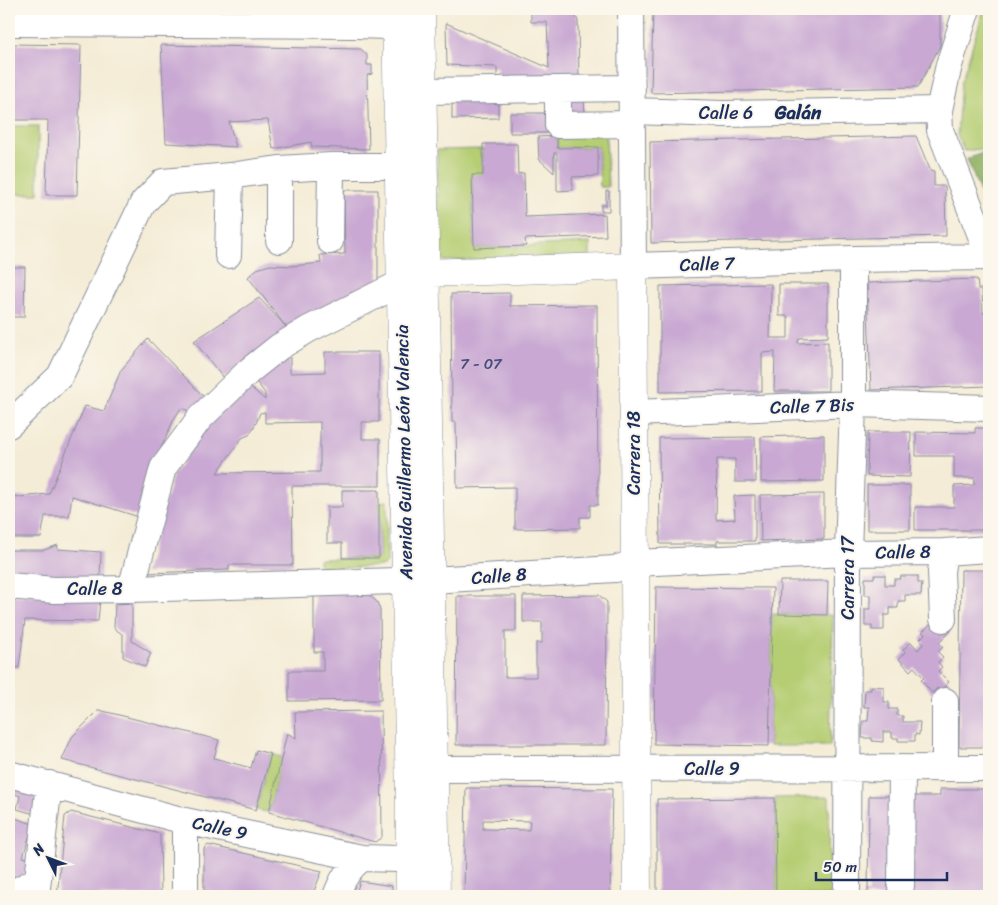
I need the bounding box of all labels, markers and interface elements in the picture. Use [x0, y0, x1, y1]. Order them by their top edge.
district label: Galán [774, 96, 822, 129]
street label: Calle 6 [699, 97, 753, 129]
street label: Calle 7 [679, 247, 737, 281]
street label: Avenida Guillermo León Valencia [386, 324, 422, 581]
house number: 7 - 07 [460, 351, 503, 377]
street label: Calle 7 Bis [769, 389, 855, 423]
street label: Carrera 18 [618, 411, 650, 495]
street label: Carrera 17 [832, 535, 864, 620]
street label: Calle 8 [875, 536, 931, 568]
street label: Calle 8 [470, 558, 528, 594]
street label: Calle 8 [67, 573, 123, 605]
street label: Calle 9 [684, 753, 740, 785]
street label: Calle 9 [190, 807, 250, 849]
north arrow [22, 832, 72, 882]
text: N [26, 837, 51, 862]
scale bar [816, 850, 947, 882]
text: 50 m [823, 854, 858, 880]

